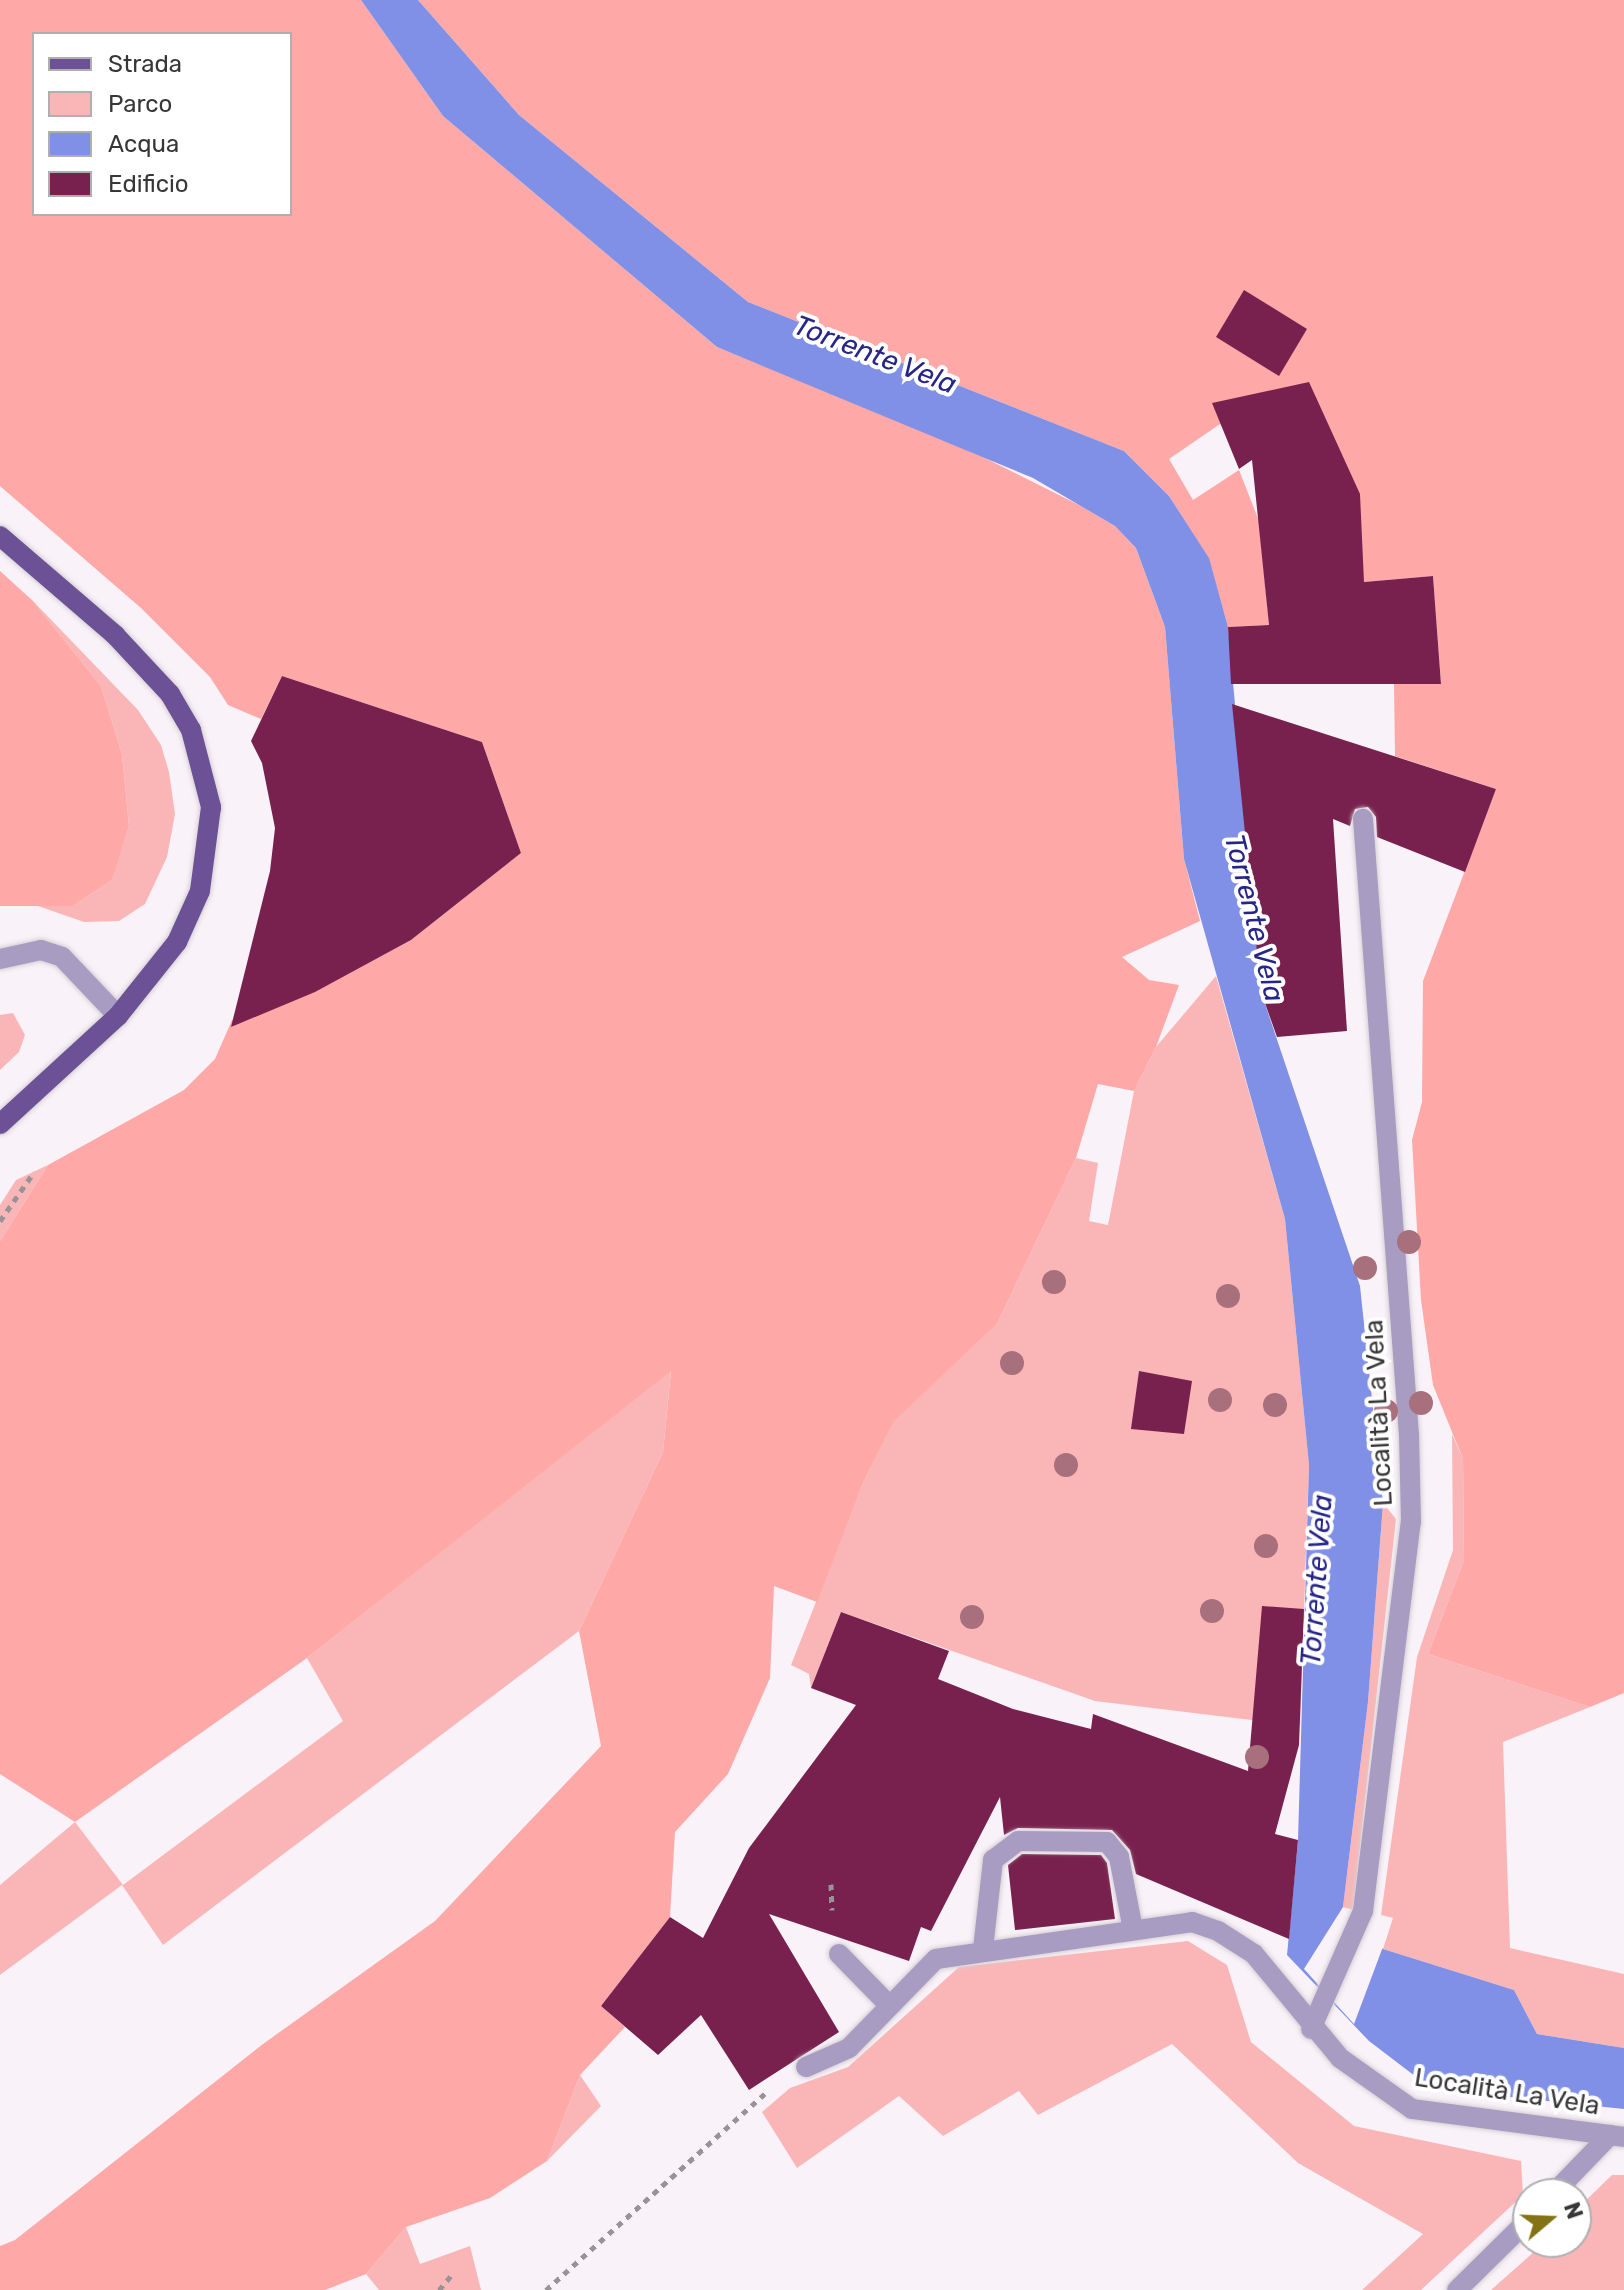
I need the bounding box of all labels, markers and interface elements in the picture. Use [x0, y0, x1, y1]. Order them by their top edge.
legend [32, 32, 292, 216]
text: Strada [108, 50, 182, 78]
text: Parco [108, 90, 172, 118]
text: Acqua [108, 130, 179, 158]
text: Edificio [108, 170, 189, 198]
water label: Torrente Vela [788, 308, 962, 402]
water label: Torrente Vela [1217, 830, 1291, 1006]
street label: Località La Vela [1359, 1318, 1399, 1508]
water label: Torrente Vela [1294, 1493, 1340, 1667]
street label: Località La Vela [1412, 2062, 1602, 2122]
north arrow [1512, 2178, 1592, 2258]
text: N [1558, 2199, 1589, 2223]

